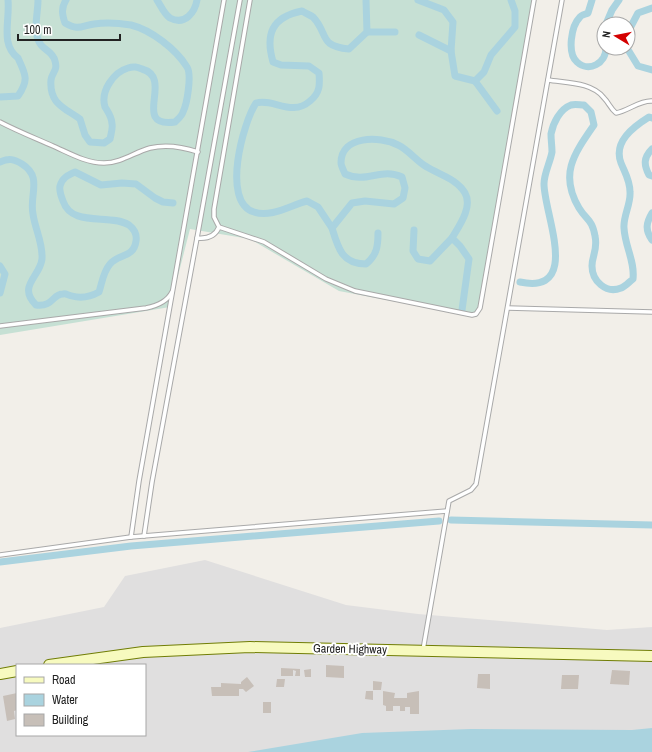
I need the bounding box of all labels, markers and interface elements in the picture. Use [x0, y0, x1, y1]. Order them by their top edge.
scale bar [18, 16, 120, 42]
north arrow [596, 16, 636, 56]
text: 100 m [24, 22, 51, 38]
text: N [599, 30, 614, 39]
street label: Garden Highway [313, 640, 387, 658]
legend [16, 664, 146, 736]
text: Road [52, 672, 76, 688]
text: Water [52, 692, 79, 708]
text: Building [52, 712, 89, 728]

